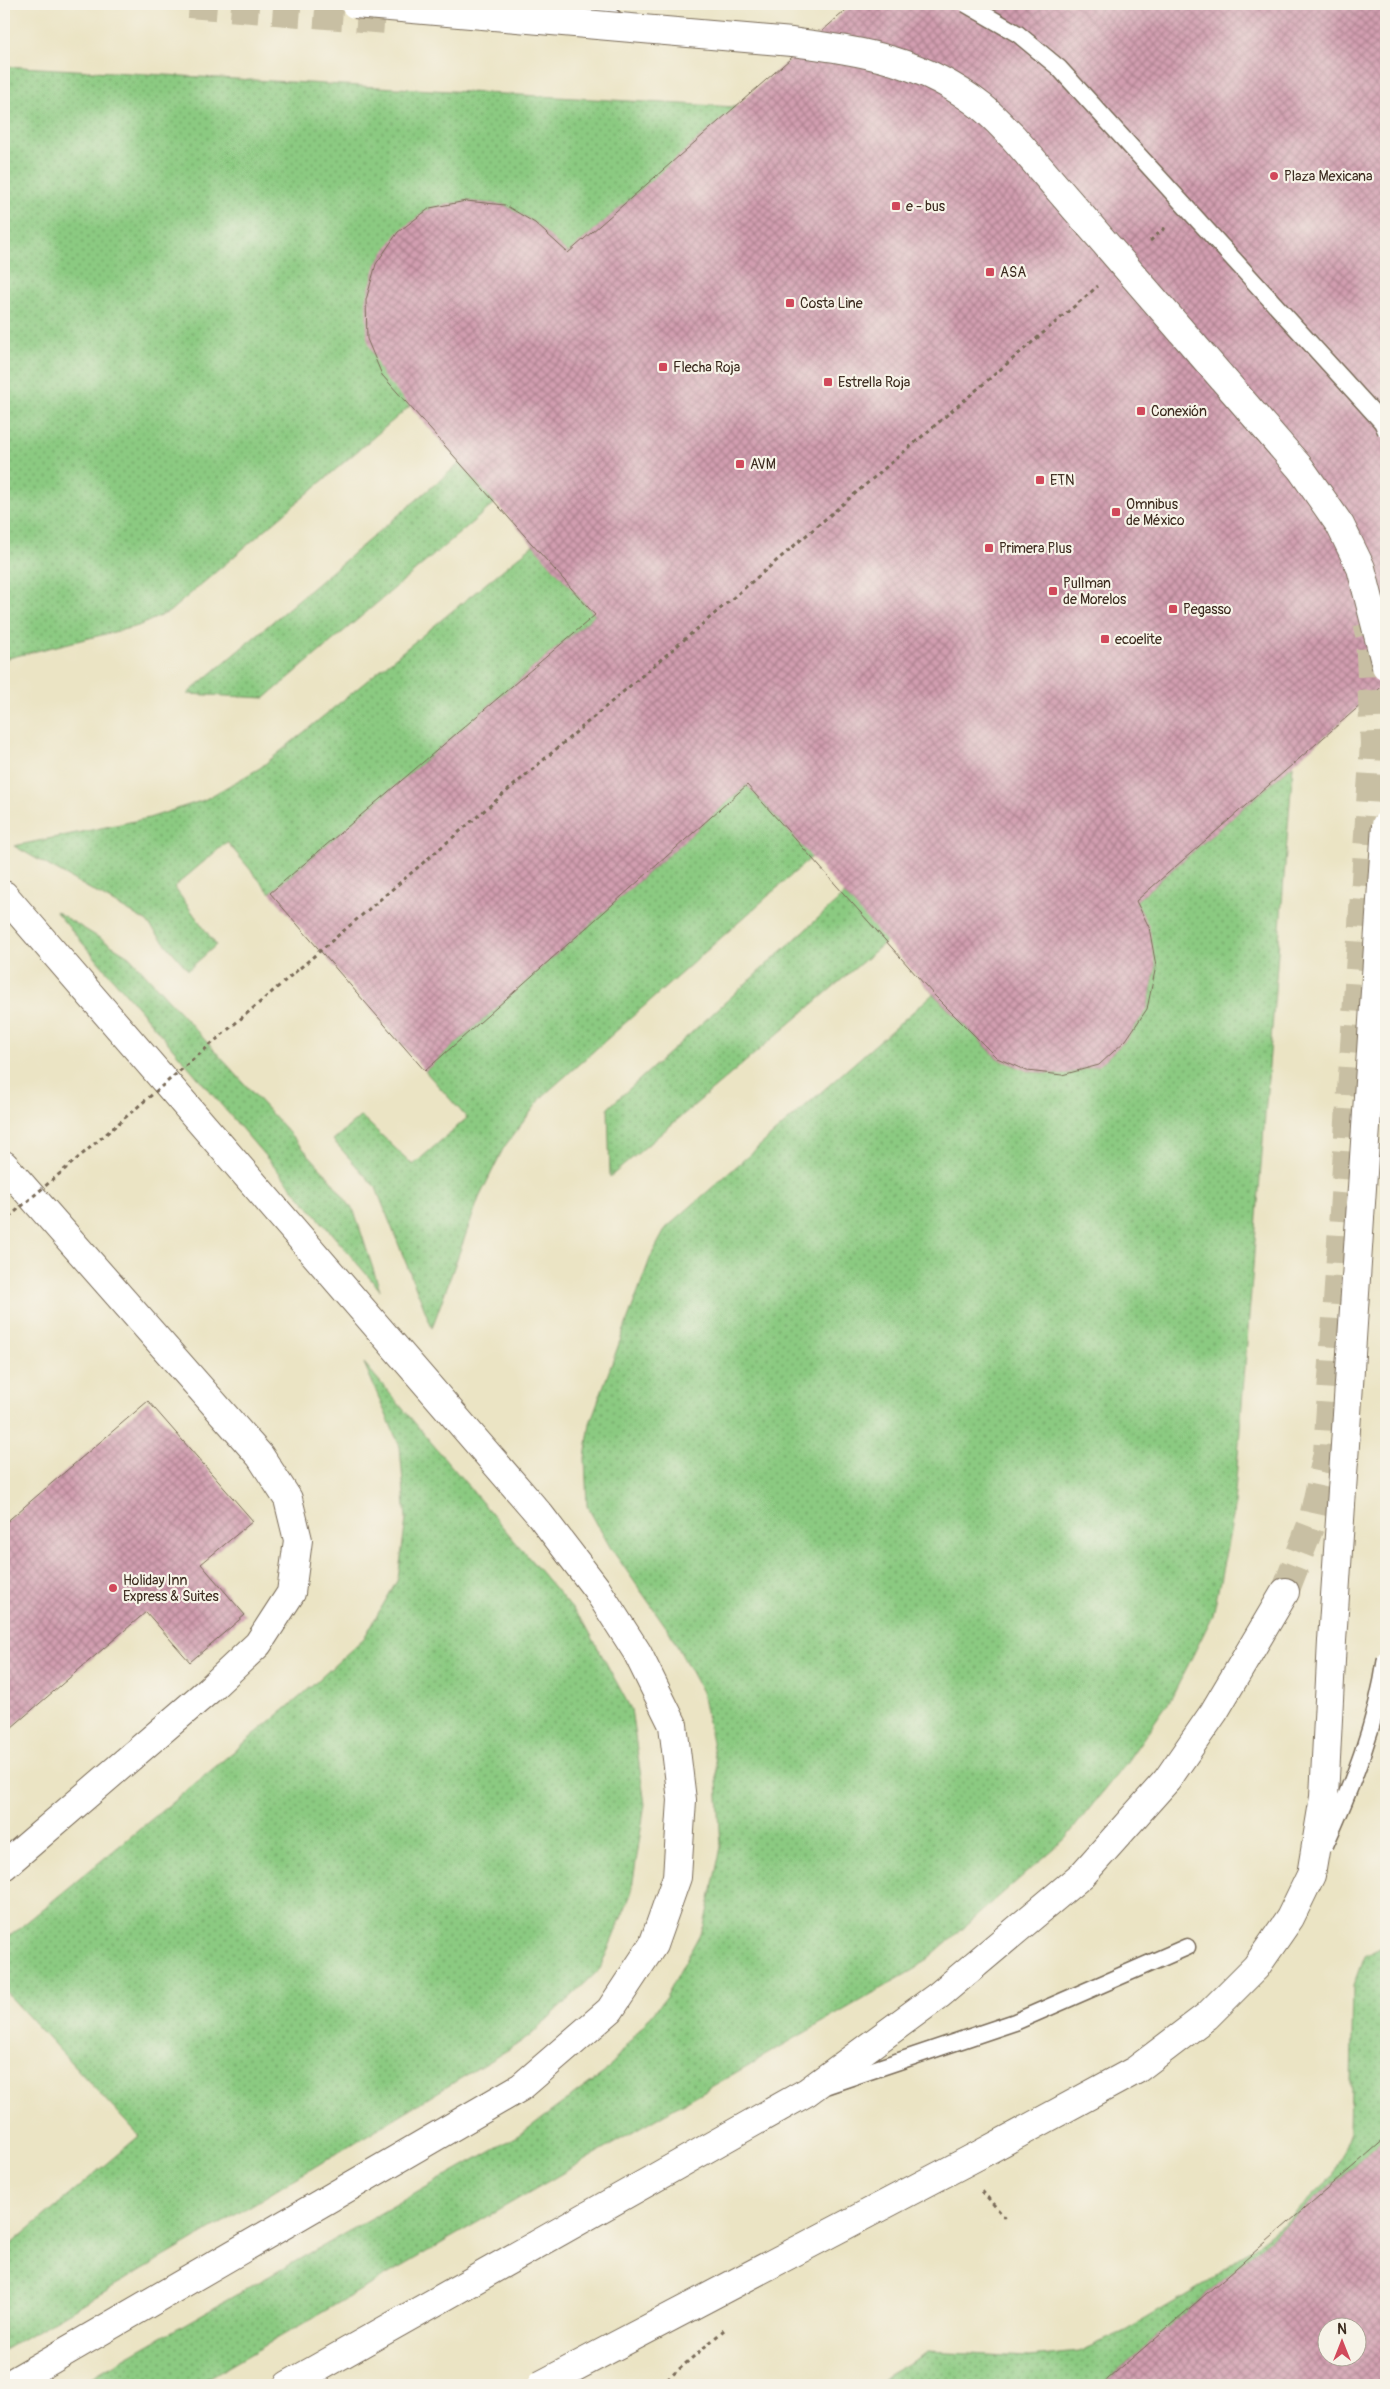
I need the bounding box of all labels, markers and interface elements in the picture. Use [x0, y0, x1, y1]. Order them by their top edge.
place label: Plaza Mexicana [1284, 168, 1373, 185]
marker: Plaza Mexicana [1268, 170, 1280, 182]
place label: e - bus [906, 198, 946, 215]
marker: e - bus [890, 200, 902, 212]
place label: ASA [1000, 264, 1026, 281]
marker: ASA [984, 266, 996, 278]
place label: Costa Line [800, 295, 863, 312]
marker: Costa Line [784, 297, 796, 309]
place label: Flecha Roja [673, 359, 740, 376]
marker: Flecha Roja [657, 361, 669, 373]
place label: Estrella Roja [838, 374, 910, 391]
marker: Estrella Roja [822, 376, 834, 388]
place label: Conexión [1151, 403, 1207, 420]
marker: Conexión [1135, 405, 1147, 417]
place label: AVM [750, 456, 776, 473]
marker: AVM [734, 458, 746, 470]
place label: ETN [1050, 472, 1075, 489]
marker: ETN [1034, 474, 1046, 486]
place label: Omnibus de México [1126, 496, 1185, 529]
marker: Omnibus de México [1110, 506, 1122, 518]
place label: Primera Plus [999, 540, 1073, 557]
marker: Primera Plus [983, 542, 995, 554]
place label: Pullman de Morelos [1063, 575, 1127, 608]
marker: Pullman de Morelos [1047, 585, 1059, 597]
place label: Pegasso [1183, 601, 1232, 618]
marker: Pegasso [1167, 603, 1179, 615]
place label: ecoelite [1115, 631, 1162, 648]
marker: ecoelite [1099, 633, 1111, 645]
place label: Holiday Inn Express & Suites [123, 1572, 219, 1605]
marker: Holiday Inn Express & Suites [107, 1582, 119, 1594]
north arrow [1318, 2316, 1368, 2366]
text: N [1337, 2321, 1347, 2338]

